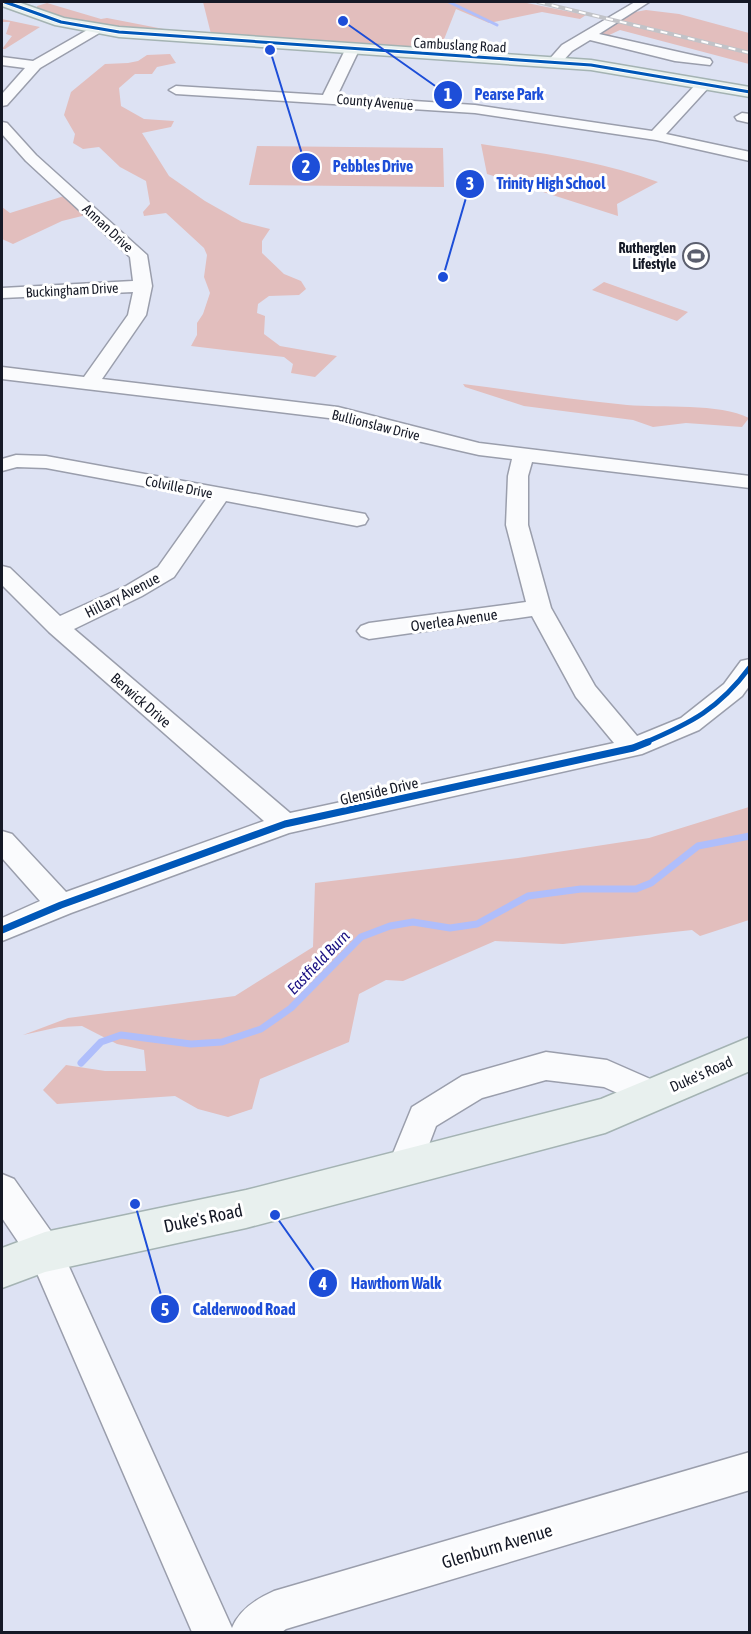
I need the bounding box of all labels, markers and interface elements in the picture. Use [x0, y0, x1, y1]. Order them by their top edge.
street label: Cambuslang Road [413, 35, 507, 55]
callout: Pearse Park [433, 78, 555, 112]
text: 1 [444, 84, 452, 105]
text: Pearse Park [475, 85, 544, 103]
street label: County Avenue [336, 91, 414, 113]
callout: Pebbles Drive [291, 150, 425, 184]
text: 2 [302, 156, 310, 177]
text: Pebbles Drive [333, 157, 413, 175]
callout: Trinity High School [455, 167, 617, 201]
text: 3 [466, 173, 474, 194]
text: Trinity High School [497, 174, 606, 192]
street label: Annan Drive [80, 201, 136, 255]
place label: Rutherglen Lifestyle [619, 240, 676, 272]
sports icon: Rutherglen Lifestyle [681, 241, 711, 271]
street label: Buckingham Drive [25, 280, 119, 300]
street label: Bullionslaw Drive [330, 406, 422, 444]
street label: Colville Drive [144, 473, 214, 501]
street label: Hillary Avenue [82, 569, 162, 621]
street label: Overlea Avenue [410, 605, 499, 634]
street label: Berwick Drive [107, 669, 175, 731]
street label: Glenside Drive [338, 774, 420, 808]
water label: Eastfield Burn [283, 926, 353, 998]
street label: Duke's Road [667, 1053, 735, 1095]
street label: Duke's Road [162, 1199, 244, 1237]
callout: Hawthorn Walk [308, 1266, 453, 1300]
text: 4 [318, 1273, 327, 1294]
text: Hawthorn Walk [351, 1274, 442, 1292]
callout: Calderwood Road [150, 1292, 307, 1326]
text: 5 [161, 1299, 169, 1320]
text: Calderwood Road [192, 1300, 296, 1318]
street label: Glenburn Avenue [439, 1519, 555, 1573]

